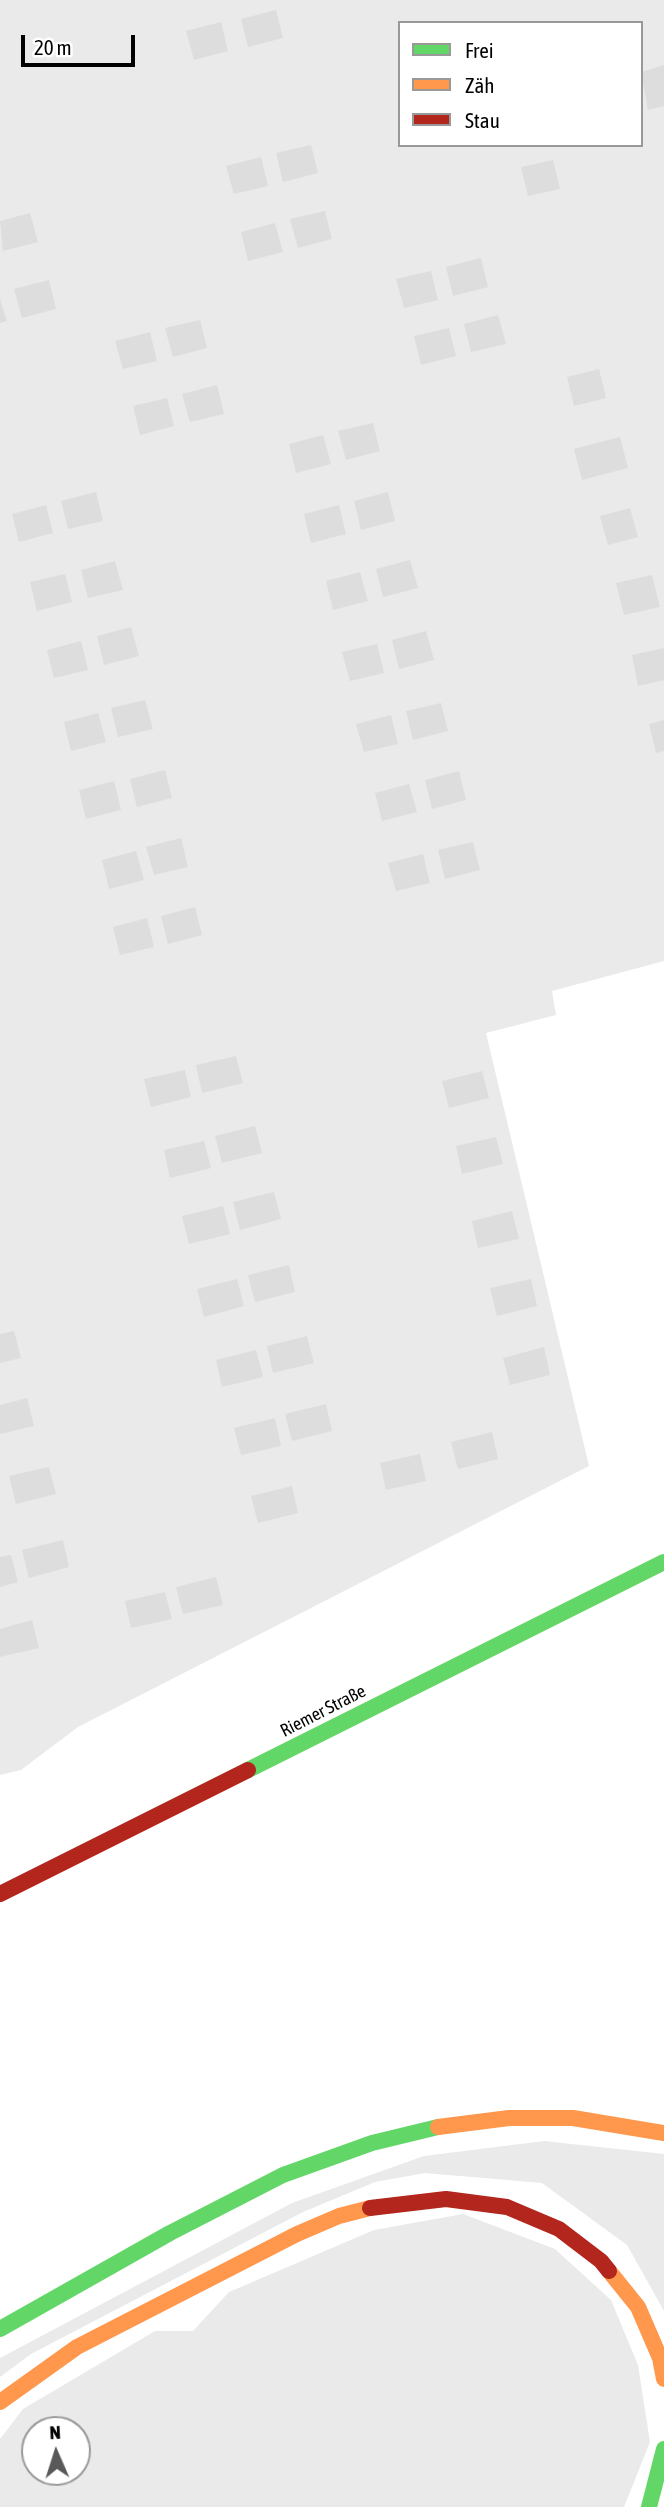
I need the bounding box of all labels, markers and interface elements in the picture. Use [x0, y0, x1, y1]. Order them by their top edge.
scale bar [24, 21, 138, 65]
legend [398, 21, 643, 147]
text: 20 m [34, 35, 72, 59]
text: Frei [465, 38, 494, 62]
text: Zäh [465, 73, 494, 97]
text: Stau [465, 108, 500, 132]
street label: Riemer Straße [277, 1680, 369, 1742]
north arrow [21, 2416, 91, 2486]
text: N [49, 2421, 61, 2443]

